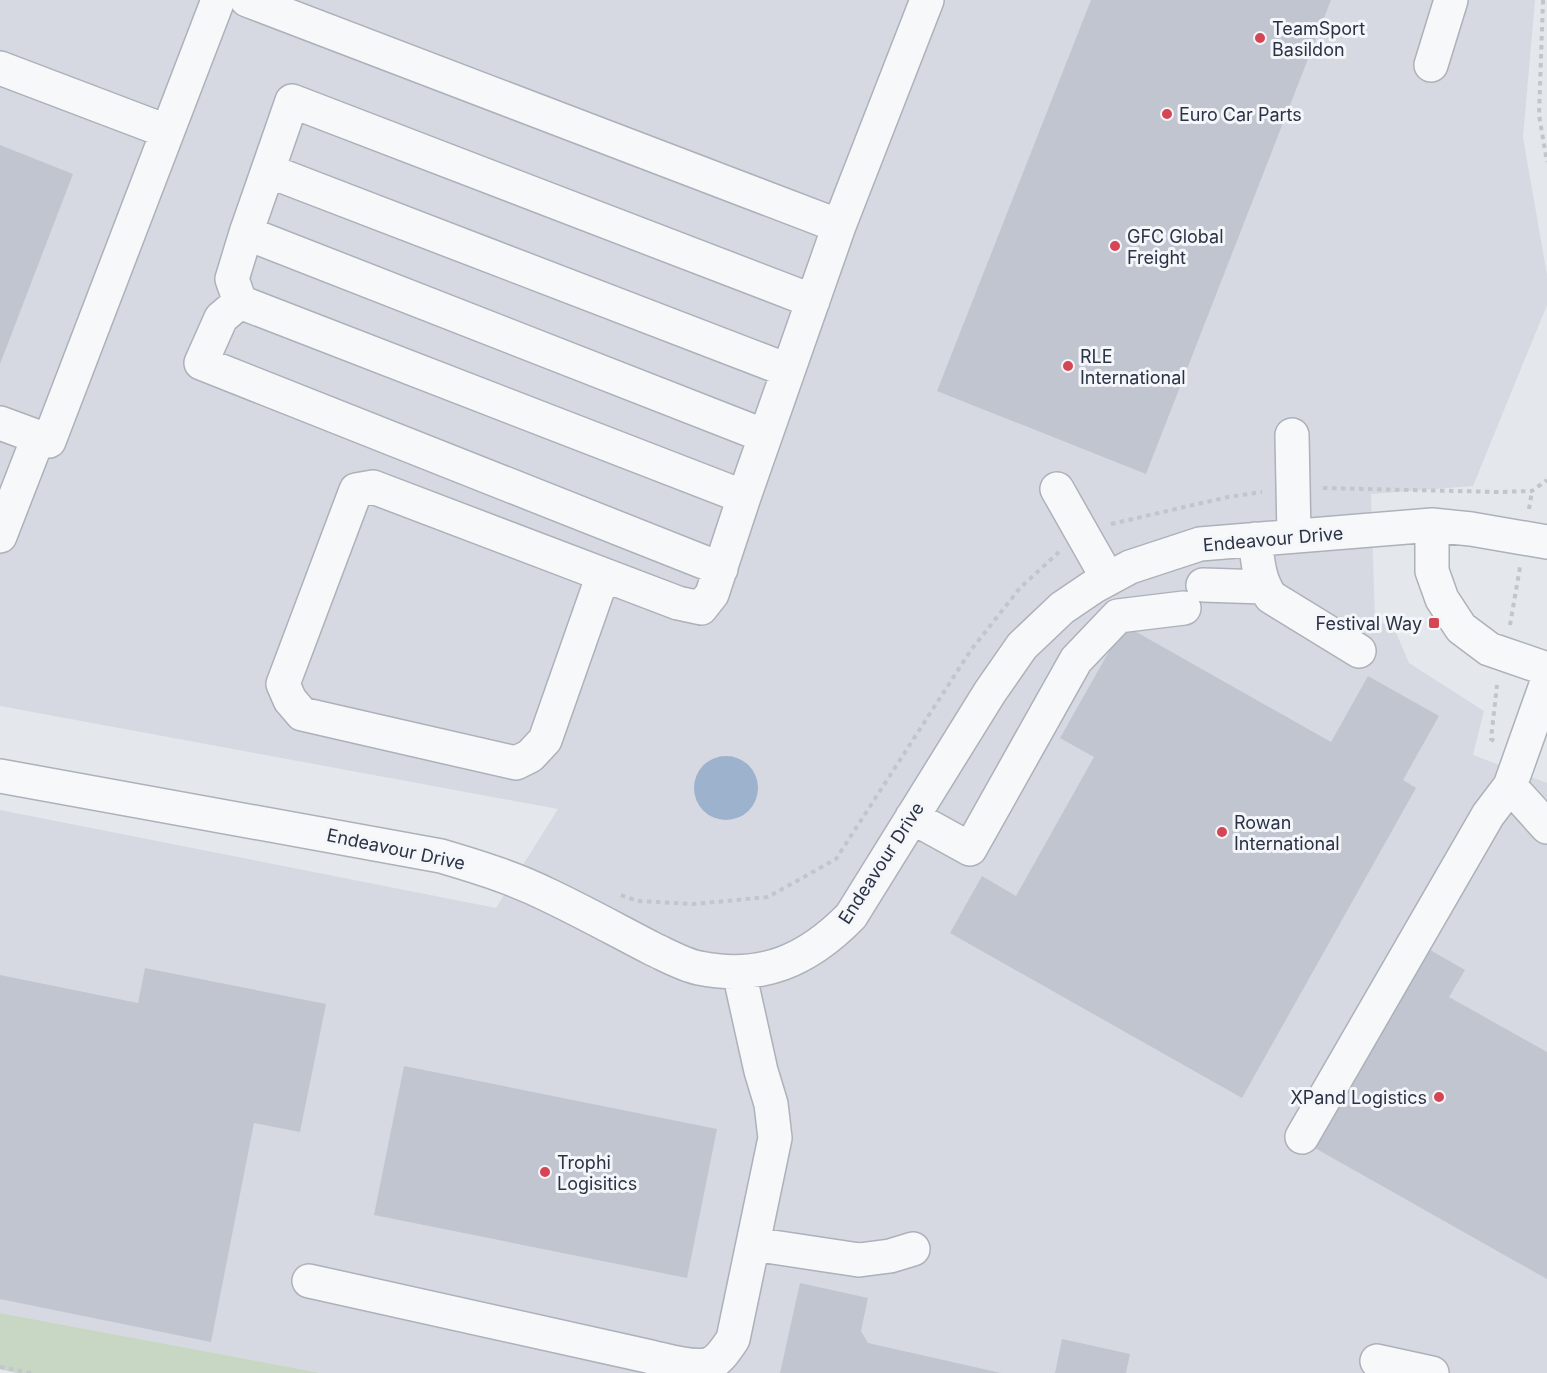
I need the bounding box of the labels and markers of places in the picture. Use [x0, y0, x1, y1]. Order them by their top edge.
place label: TeamSport Basildon [1272, 18, 1365, 60]
marker: TeamSport Basildon [1253, 31, 1267, 45]
place label: Euro Car Parts [1179, 104, 1302, 125]
marker: Euro Car Parts [1160, 107, 1174, 121]
place label: GFC Global Freight [1127, 226, 1224, 268]
marker: GFC Global Freight [1108, 239, 1122, 253]
place label: RLE International [1080, 346, 1186, 388]
marker: RLE International [1061, 359, 1075, 373]
place label: Festival Way [1316, 613, 1422, 634]
marker: Festival Way [1427, 616, 1441, 630]
place label: Rowan International [1234, 812, 1340, 854]
marker: Rowan International [1215, 825, 1229, 839]
place label: XPand Logistics [1290, 1087, 1427, 1108]
marker: XPand Logistics [1432, 1090, 1446, 1104]
place label: Trophi Logisitics [557, 1152, 637, 1194]
marker: Trophi Logisitics [538, 1165, 552, 1179]

